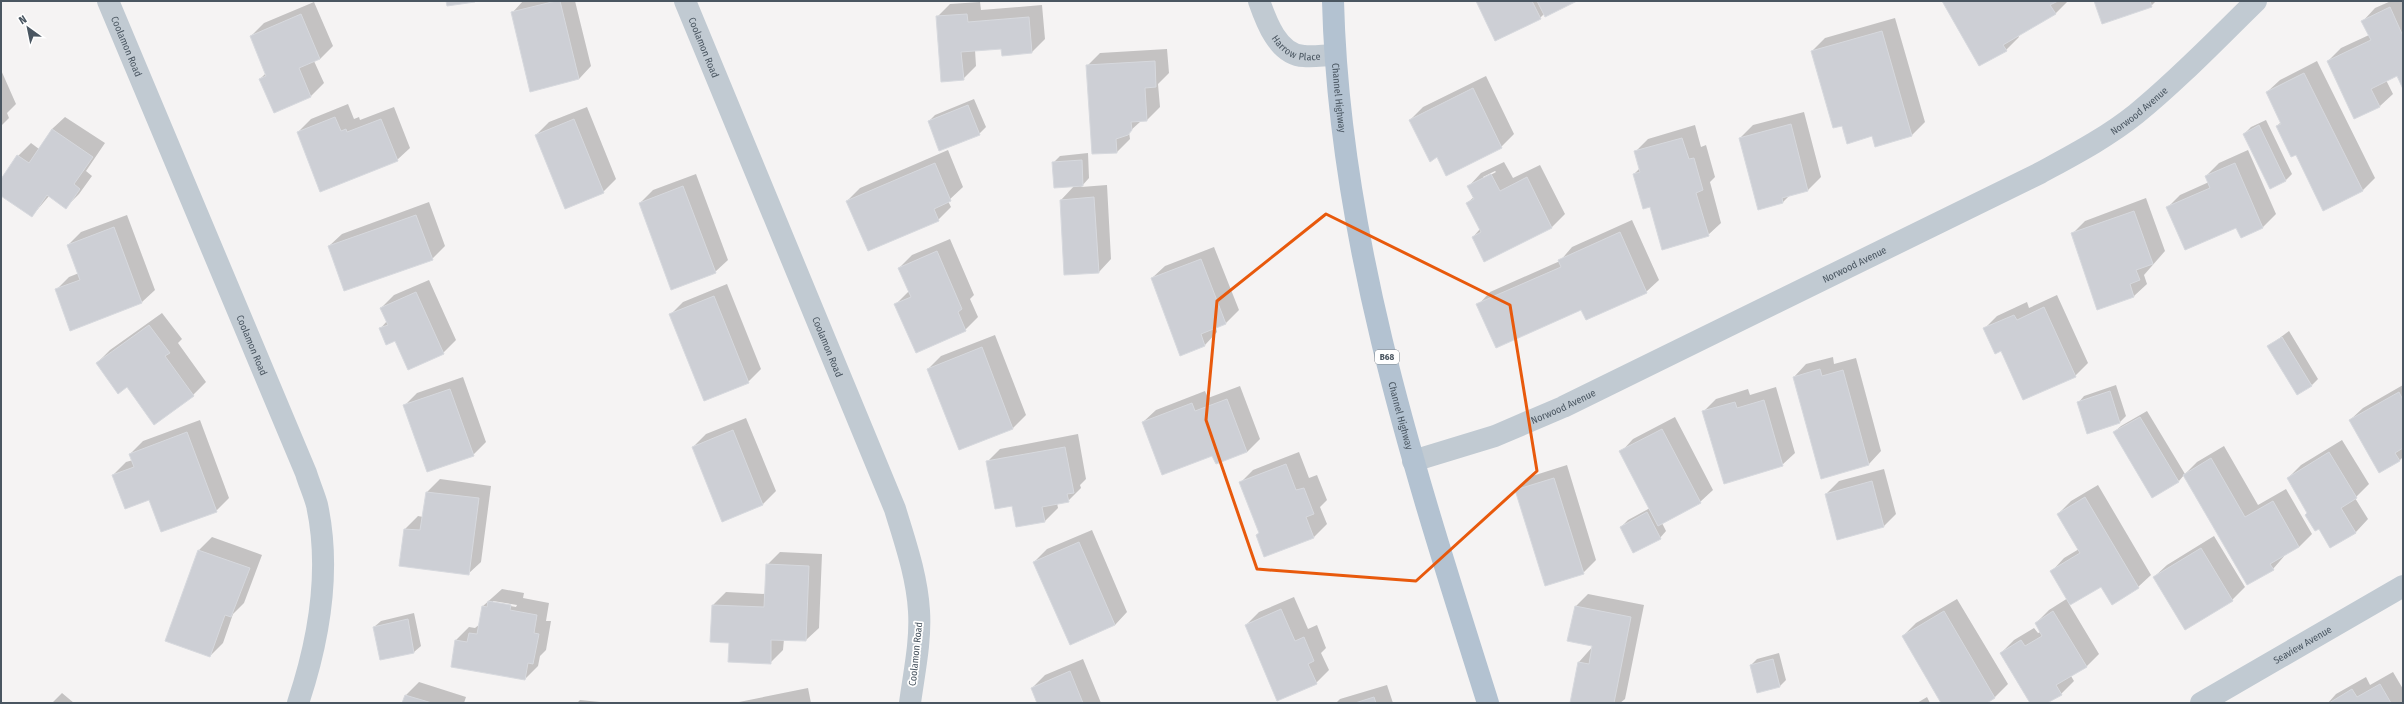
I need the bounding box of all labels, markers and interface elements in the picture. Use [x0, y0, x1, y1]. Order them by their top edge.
north arrow [8, 8, 48, 48]
text: N [17, 13, 29, 27]
street label: Coolamon Road [108, 15, 144, 79]
street label: Coolamon Road [685, 16, 721, 80]
street label: Harrow Place [1269, 33, 1321, 63]
street label: Channel Highway [1329, 63, 1348, 134]
street label: Norwood Avenue [2108, 85, 2170, 138]
street label: Norwood Avenue [1821, 244, 1889, 286]
street label: Coolamon Road [233, 313, 269, 377]
street label: Coolamon Road [809, 315, 845, 379]
road number: B68 [1375, 350, 1399, 364]
street label: Channel Highway [1385, 380, 1415, 452]
street label: Norwood Avenue [1529, 387, 1598, 427]
street label: Coolamon Road [907, 622, 925, 687]
street label: Seaview Avenue [2271, 624, 2334, 667]

